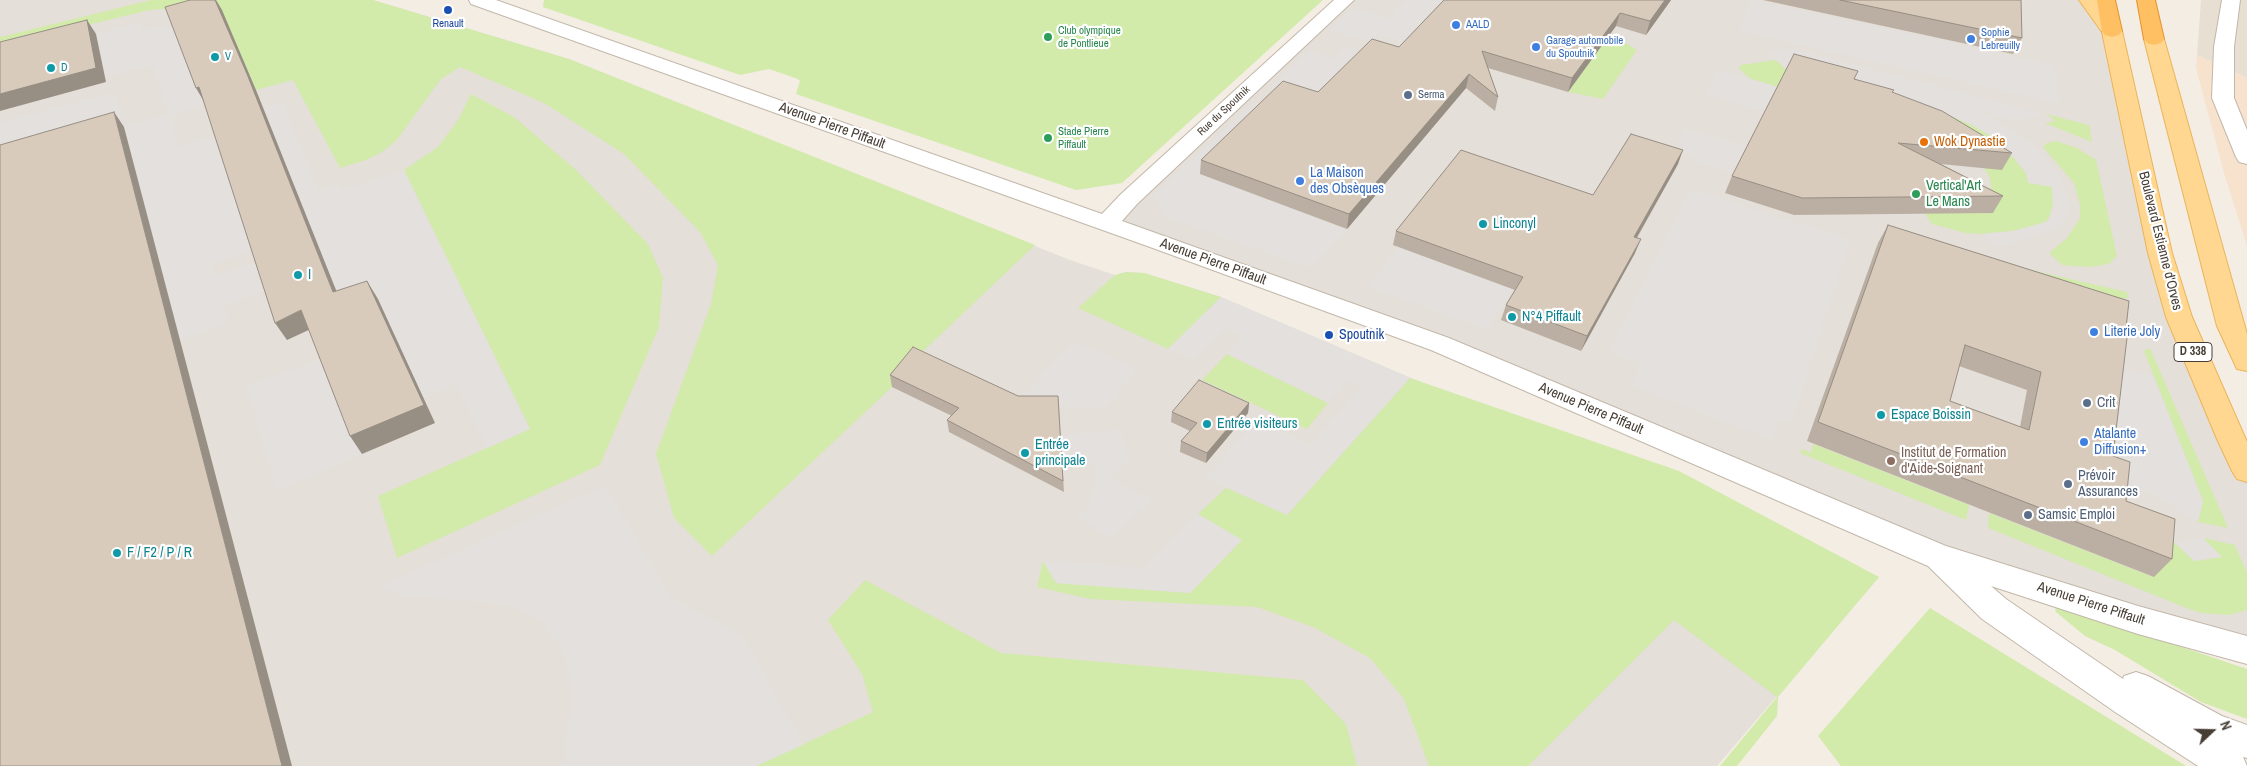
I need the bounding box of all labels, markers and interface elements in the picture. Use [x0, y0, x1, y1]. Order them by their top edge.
marker: Renault [442, 4, 454, 16]
place label: Renault [432, 17, 464, 31]
place label: AALD [1466, 18, 1490, 32]
marker: AALD [1450, 19, 1462, 31]
place label: Club olympique de Pontlieue [1058, 24, 1121, 50]
place label: Sophie Lebreuilly [1981, 26, 2020, 52]
marker: Club olympique de Pontlieue [1042, 31, 1054, 43]
marker: Sophie Lebreuilly [1965, 33, 1977, 45]
place label: Garage automobile du Spoutnik [1546, 34, 1623, 60]
marker: Garage automobile du Spoutnik [1530, 41, 1542, 53]
place label: V [225, 50, 231, 64]
marker: V [209, 51, 221, 63]
place label: D [61, 61, 68, 75]
marker: D [45, 62, 57, 74]
street label: Rue du Spoutnik [1195, 83, 1253, 139]
place label: Serma [1418, 88, 1445, 102]
marker: Serma [1402, 89, 1414, 101]
street label: Avenue Pierre Piffault [777, 99, 887, 153]
place label: Stade Pierre Piffault [1058, 125, 1109, 151]
marker: Stade Pierre Piffault [1042, 132, 1054, 144]
place label: Wok Dynastie [1934, 134, 2005, 150]
marker: Wok Dynastie [1918, 136, 1930, 148]
place label: La Maison des Obsèques [1310, 165, 1384, 198]
street label: Boulevard Estienne d'Orves [2135, 170, 2185, 312]
marker: La Maison des Obsèques [1294, 175, 1306, 187]
place label: Vertical'Art Le Mans [1926, 178, 1981, 210]
marker: Vertical'Art Le Mans [1910, 188, 1922, 200]
place label: Linconyl [1493, 216, 1536, 232]
marker: Linconyl [1477, 218, 1489, 230]
street label: Avenue Pierre Piffault [1158, 235, 1268, 289]
place label: I [308, 267, 311, 283]
marker: I [292, 269, 304, 281]
place label: N°4 Piffault [1522, 309, 1581, 325]
marker: N°4 Piffault [1506, 311, 1518, 323]
place label: Literie Joly [2104, 324, 2160, 340]
marker: Literie Joly [2088, 326, 2100, 338]
place label: Spoutnik [1339, 327, 1384, 343]
marker: Spoutnik [1323, 329, 1335, 341]
road number: D 338 [2174, 342, 2212, 362]
street label: Avenue Pierre Piffault [1536, 379, 1646, 439]
place label: Crit [2097, 395, 2115, 411]
marker: Crit [2081, 397, 2093, 409]
place label: Espace Boissin [1891, 407, 1971, 423]
marker: Espace Boissin [1875, 409, 1887, 421]
place label: Entrée visiteurs [1217, 416, 1297, 432]
marker: Entrée visiteurs [1201, 418, 1213, 430]
place label: Atalante Diffusion+ [2094, 426, 2146, 458]
marker: Atalante Diffusion+ [2078, 436, 2090, 448]
place label: Entrée principale [1035, 437, 1085, 470]
place label: Institut de Formation d'Aide-Soignant [1901, 445, 2006, 478]
marker: Entrée principale [1019, 447, 1031, 459]
marker: Institut de Formation d'Aide-Soignant [1885, 455, 1897, 467]
place label: Prévoir Assurances [2078, 468, 2138, 501]
marker: Prévoir Assurances [2062, 478, 2074, 490]
place label: Samsic Emploi [2038, 507, 2115, 523]
marker: Samsic Emploi [2022, 509, 2034, 521]
place label: F / F2 / P / R [127, 545, 192, 561]
marker: F / F2 / P / R [111, 547, 123, 559]
street label: Avenue Pierre Piffault [2035, 579, 2147, 629]
north arrow [2187, 706, 2237, 756]
text: N [2216, 719, 2236, 733]

